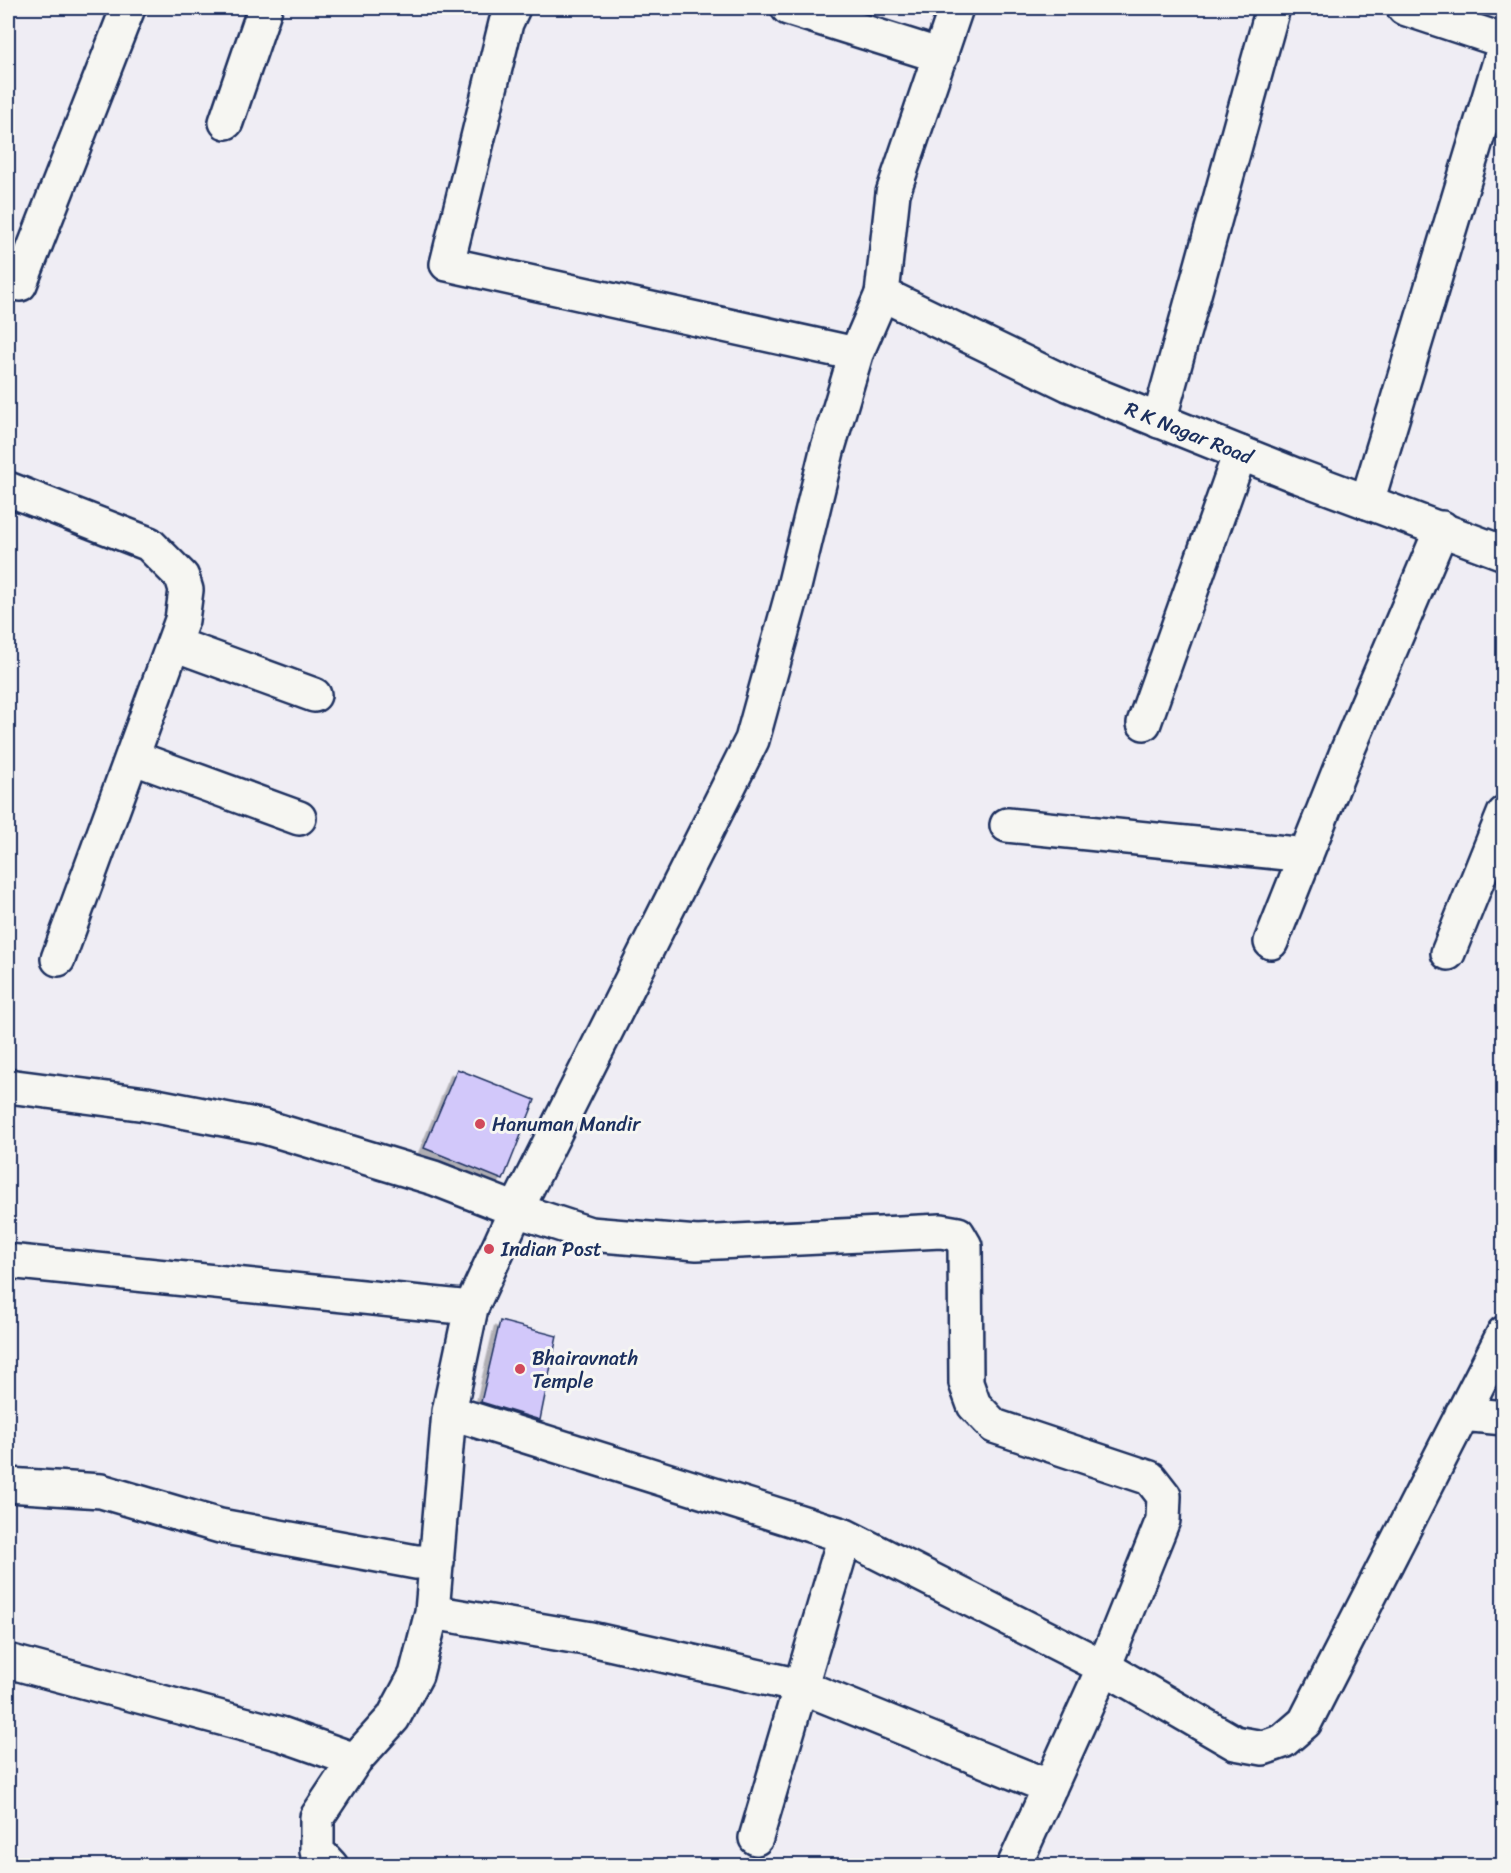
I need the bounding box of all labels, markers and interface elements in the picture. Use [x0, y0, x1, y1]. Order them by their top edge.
street label: R K Nagar Road [1120, 392, 1259, 475]
place label: Hanuman Mandir [492, 1107, 641, 1142]
marker: Hanuman Mandir [473, 1117, 487, 1131]
place label: Indian Post [500, 1232, 602, 1267]
marker: Indian Post [482, 1242, 496, 1256]
place label: Bhairavnath Temple [532, 1341, 638, 1399]
marker: Bhairavnath Temple [513, 1362, 527, 1376]

